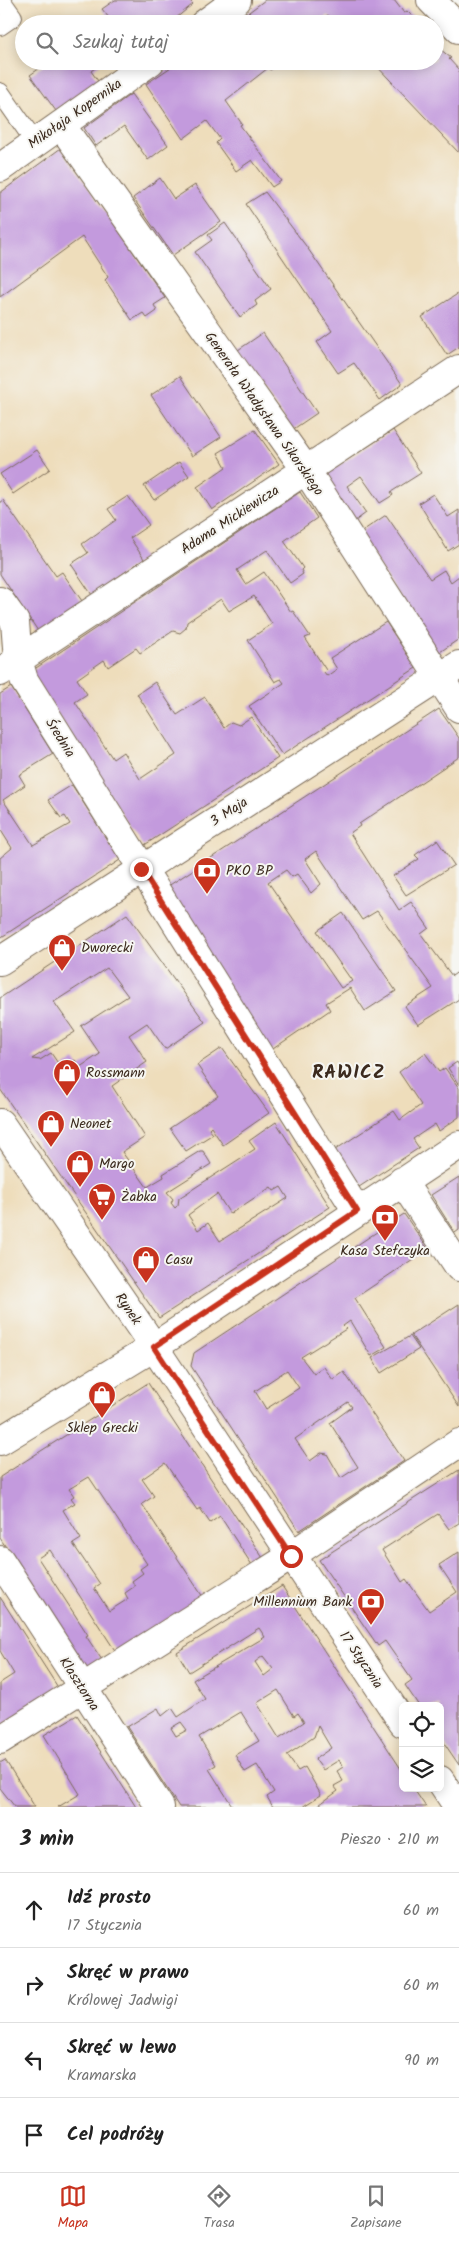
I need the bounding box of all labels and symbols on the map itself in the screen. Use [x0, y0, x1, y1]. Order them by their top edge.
street label: Mikołaja Kopernika [23, 73, 127, 155]
street label: Generała Władysława Sikorskiego [199, 327, 329, 501]
street label: Adama Mickiewicza [176, 480, 284, 560]
street label: Średnia [39, 714, 81, 762]
street label: 3 Maja [206, 792, 252, 832]
bank icon: PKO BP [192, 856, 222, 895]
route end [130, 858, 153, 881]
place label: PKO BP [226, 860, 273, 882]
shop icon: Dworecki [47, 933, 77, 972]
place label: Dworecki [81, 937, 134, 959]
shop icon: Rossmann [52, 1058, 82, 1097]
district label: RAWICZ [312, 1058, 386, 1088]
place label: Rossmann [86, 1062, 145, 1084]
shop icon: Neonet [36, 1109, 66, 1148]
place label: Neonet [70, 1113, 112, 1135]
shop icon: Margo [65, 1149, 95, 1188]
place label: Margo [99, 1153, 134, 1175]
supermarket icon: Żabka [87, 1182, 117, 1221]
place label: Żabka [121, 1186, 157, 1208]
bank icon: Kasa Stefczyka [370, 1203, 400, 1242]
place label: Kasa Stefczyka [340, 1240, 430, 1262]
shop icon: Casu [131, 1245, 161, 1284]
place label: Casu [165, 1249, 193, 1271]
street label: Rynek [109, 1288, 147, 1330]
shop icon: Sklep Grecki [87, 1380, 117, 1419]
place label: Sklep Grecki [66, 1417, 138, 1439]
route start [280, 1545, 303, 1568]
bank icon: Millennium Bank [356, 1587, 386, 1626]
place label: Millennium Bank [253, 1591, 352, 1613]
street label: 17 Stycznia [334, 1627, 388, 1693]
street label: Klasztorna [53, 1653, 105, 1715]

